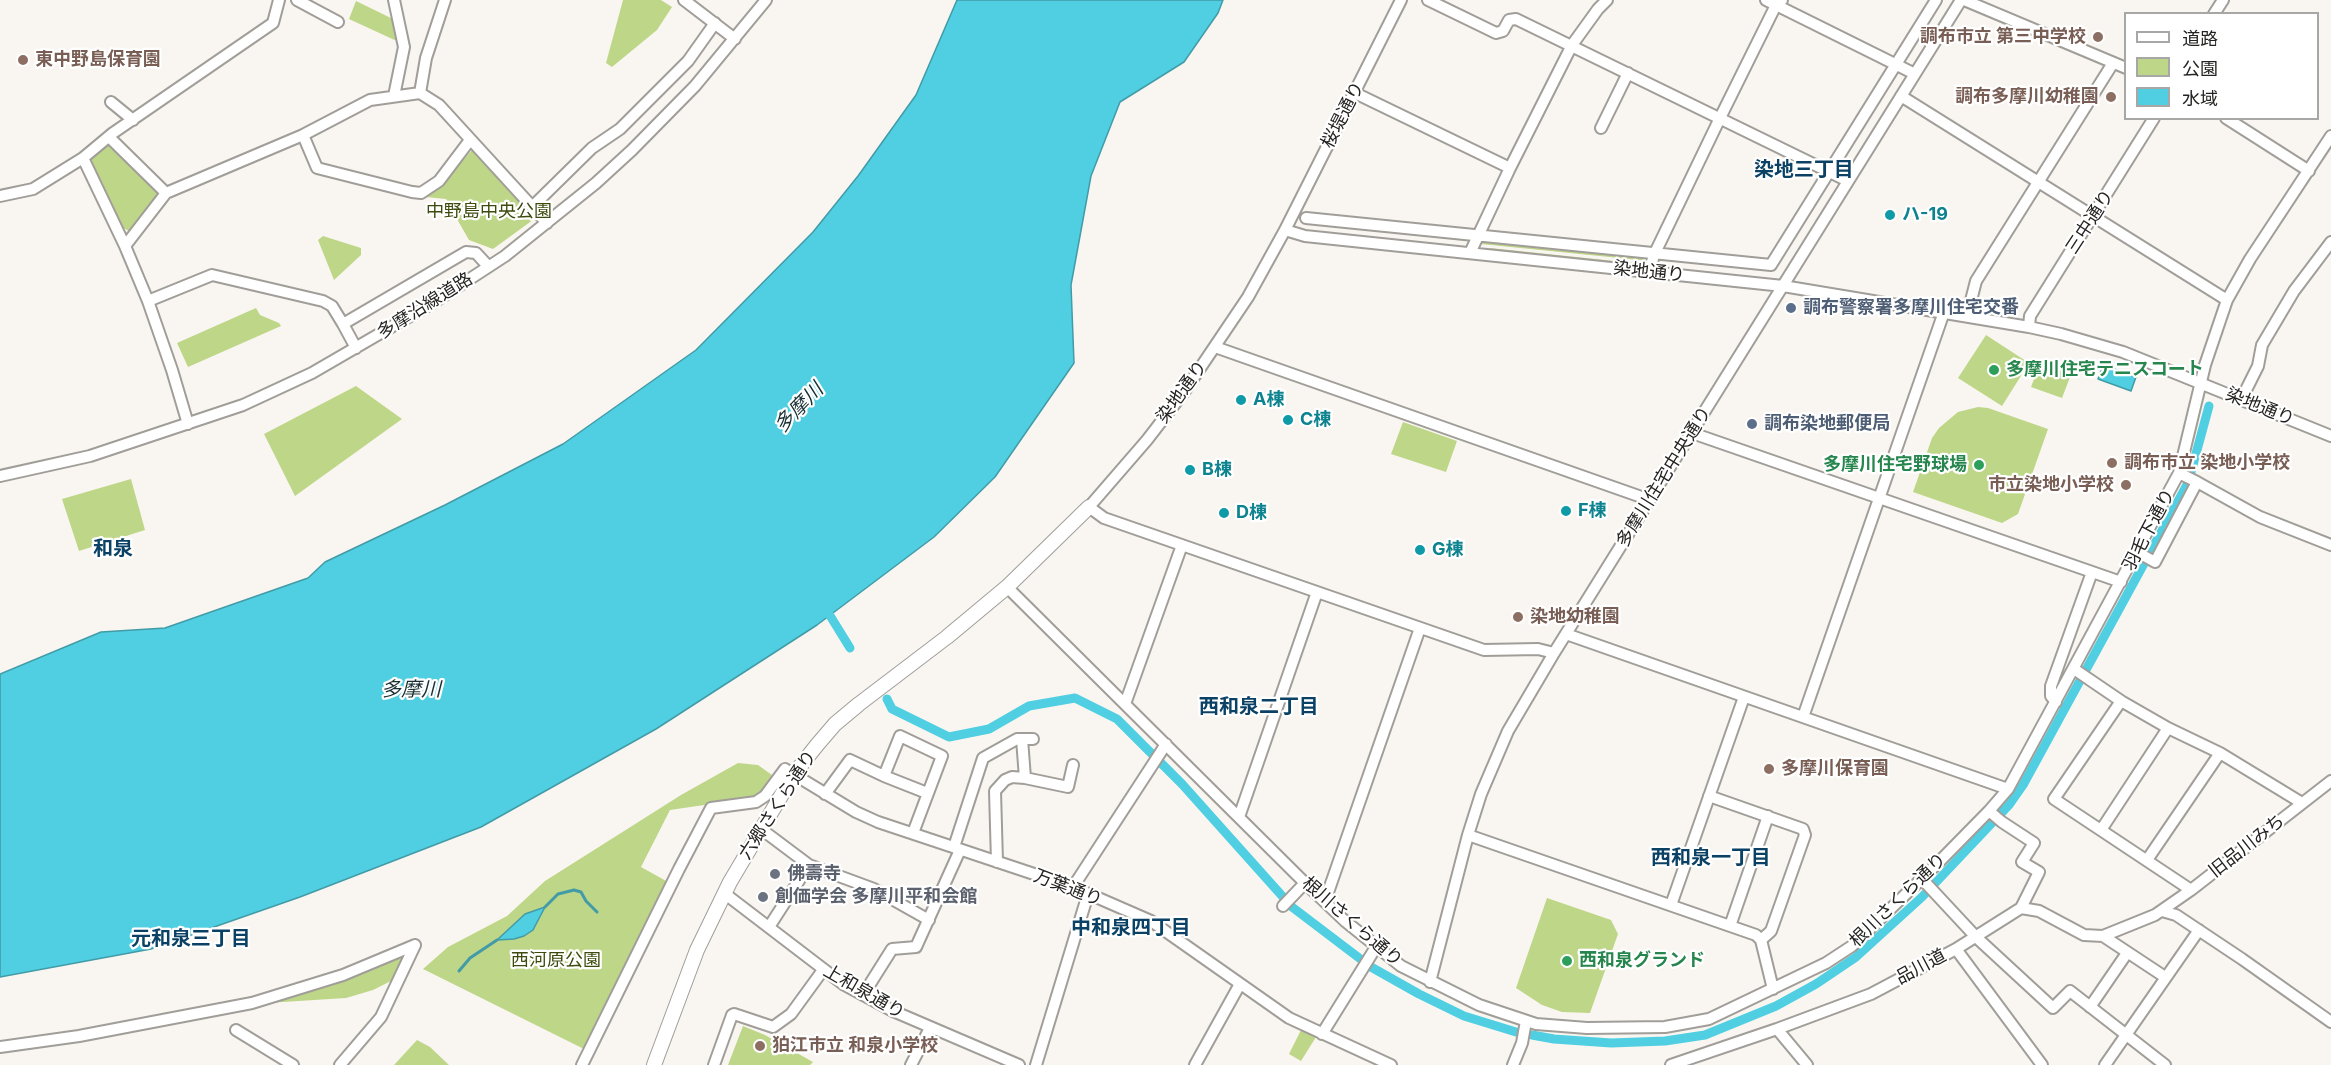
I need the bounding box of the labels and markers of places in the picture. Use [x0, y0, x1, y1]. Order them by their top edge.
place label: 調布市立 第三中学校 [1920, 26, 2086, 48]
marker: 調布市立 第三中学校 [2091, 30, 2105, 44]
place label: 東中野島保育園 [35, 49, 161, 71]
marker: 東中野島保育園 [16, 53, 30, 67]
place label: 調布多摩川幼稚園 [1955, 86, 2099, 108]
marker: 調布多摩川幼稚園 [2104, 90, 2118, 104]
place label: ハ-19 [1902, 204, 1948, 226]
marker: ハ-19 [1883, 208, 1897, 222]
place label: 調布警察署多摩川住宅交番 [1803, 297, 2019, 319]
marker: 調布警察署多摩川住宅交番 [1784, 301, 1798, 315]
place label: 多摩川住宅テニスコート [2006, 359, 2204, 381]
marker: 多摩川住宅テニスコート [1987, 363, 2001, 377]
place label: A棟 [1253, 389, 1284, 411]
marker: A棟 [1234, 393, 1248, 407]
place label: C棟 [1300, 409, 1331, 431]
marker: C棟 [1281, 413, 1295, 427]
place label: 調布染地郵便局 [1764, 413, 1890, 435]
marker: 調布染地郵便局 [1745, 417, 1759, 431]
place label: 調布市立 染地小学校 [2124, 452, 2290, 474]
place label: 多摩川住宅野球場 [1823, 454, 1967, 476]
marker: 調布市立 染地小学校 [2105, 456, 2119, 470]
marker: 多摩川住宅野球場 [1972, 458, 1986, 472]
place label: B棟 [1202, 459, 1232, 481]
marker: B棟 [1183, 463, 1197, 477]
place label: 市立染地小学校 [1988, 474, 2114, 496]
marker: 市立染地小学校 [2119, 478, 2133, 492]
place label: F棟 [1578, 500, 1607, 522]
place label: D棟 [1236, 502, 1267, 524]
marker: F棟 [1559, 504, 1573, 518]
marker: D棟 [1217, 506, 1231, 520]
place label: G棟 [1432, 539, 1464, 561]
marker: G棟 [1413, 543, 1427, 557]
place label: 染地幼稚園 [1530, 606, 1620, 628]
marker: 染地幼稚園 [1511, 610, 1525, 624]
place label: 多摩川保育園 [1781, 758, 1889, 780]
marker: 多摩川保育園 [1762, 762, 1776, 776]
place label: 佛壽寺 [787, 863, 841, 885]
marker: 佛壽寺 [768, 867, 782, 881]
place label: 創価学会 多摩川平和会館 [775, 886, 977, 908]
marker: 創価学会 多摩川平和会館 [756, 890, 770, 904]
place label: 西和泉グランド [1579, 950, 1705, 972]
marker: 西和泉グランド [1560, 954, 1574, 968]
place label: 狛江市立 和泉小学校 [772, 1035, 938, 1057]
marker: 狛江市立 和泉小学校 [753, 1039, 767, 1053]

